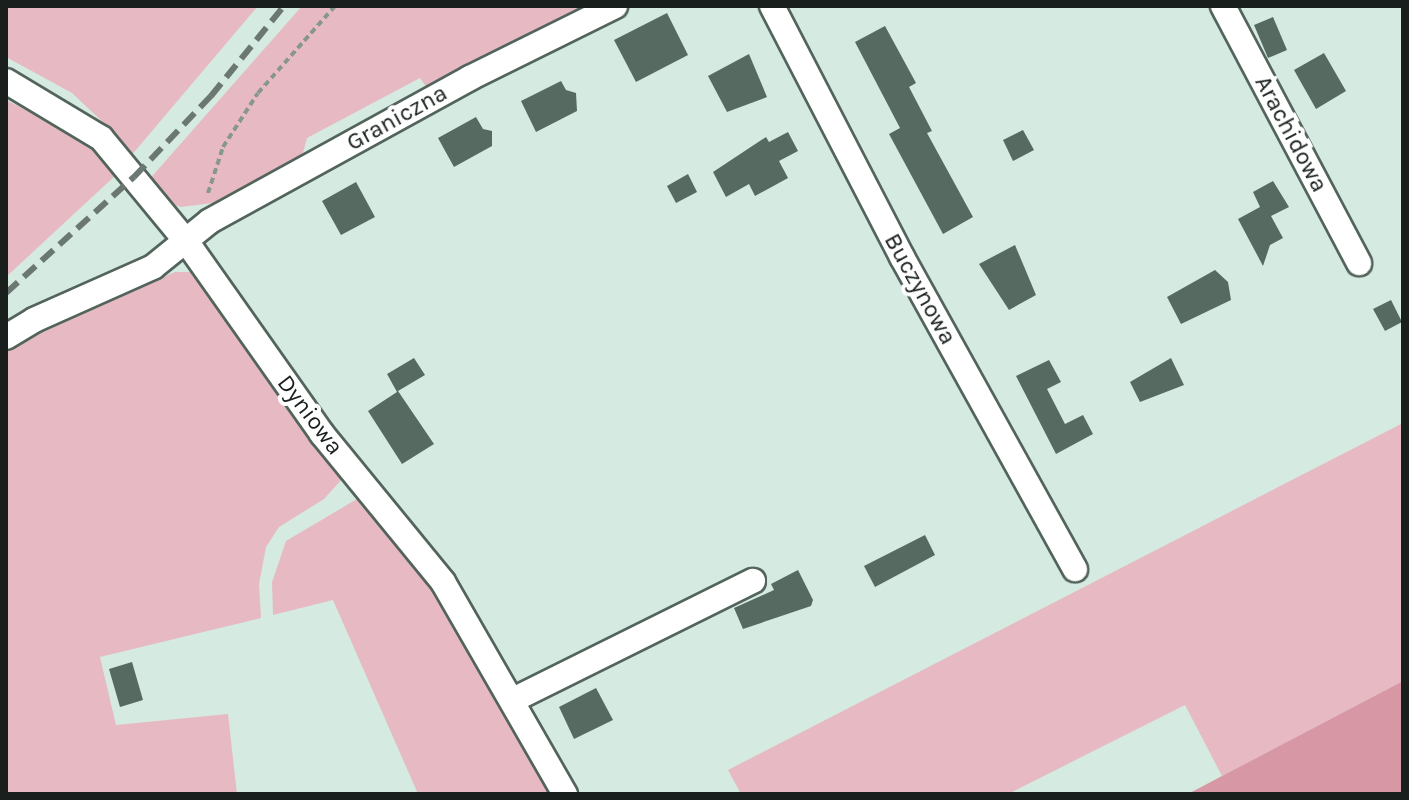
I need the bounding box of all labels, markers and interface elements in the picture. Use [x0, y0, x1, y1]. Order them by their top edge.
street label: Arachidowa [1248, 71, 1334, 197]
street label: Graniczna [342, 79, 452, 157]
street label: Buczynowa [878, 228, 962, 350]
street label: Dyniowa [271, 369, 349, 461]

